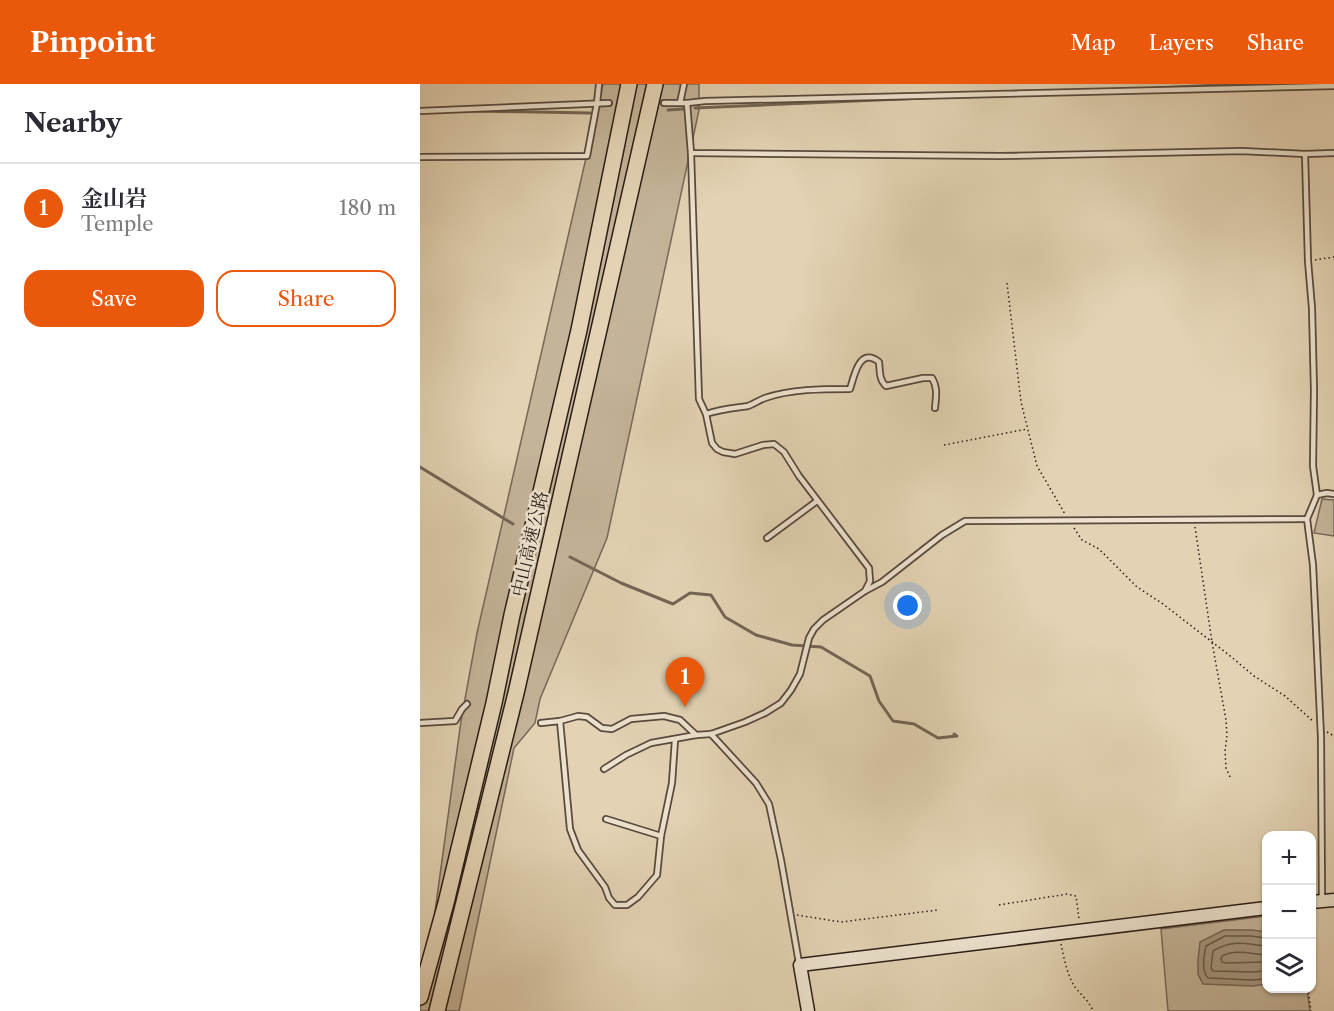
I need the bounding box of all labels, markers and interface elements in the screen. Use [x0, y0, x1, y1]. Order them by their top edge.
text: Pinpoint [30, 25, 155, 59]
text: Map [1071, 30, 1116, 55]
text: Layers [1149, 30, 1214, 55]
text: Share [1247, 30, 1304, 55]
text: Nearby [24, 107, 122, 139]
text: 金山岩 [81, 185, 147, 212]
text: 1 [39, 196, 48, 220]
text: 180 m [339, 196, 396, 220]
text: Temple [81, 212, 153, 236]
button: Save [24, 270, 204, 327]
button: Share [216, 270, 396, 327]
street label: 中山高速公路 [507, 489, 553, 599]
your location [893, 591, 922, 620]
pin: 1 [666, 658, 704, 707]
map controls [1262, 831, 1316, 993]
button: + [1262, 831, 1316, 885]
button: − [1262, 885, 1316, 939]
button: layers [1262, 939, 1316, 993]

